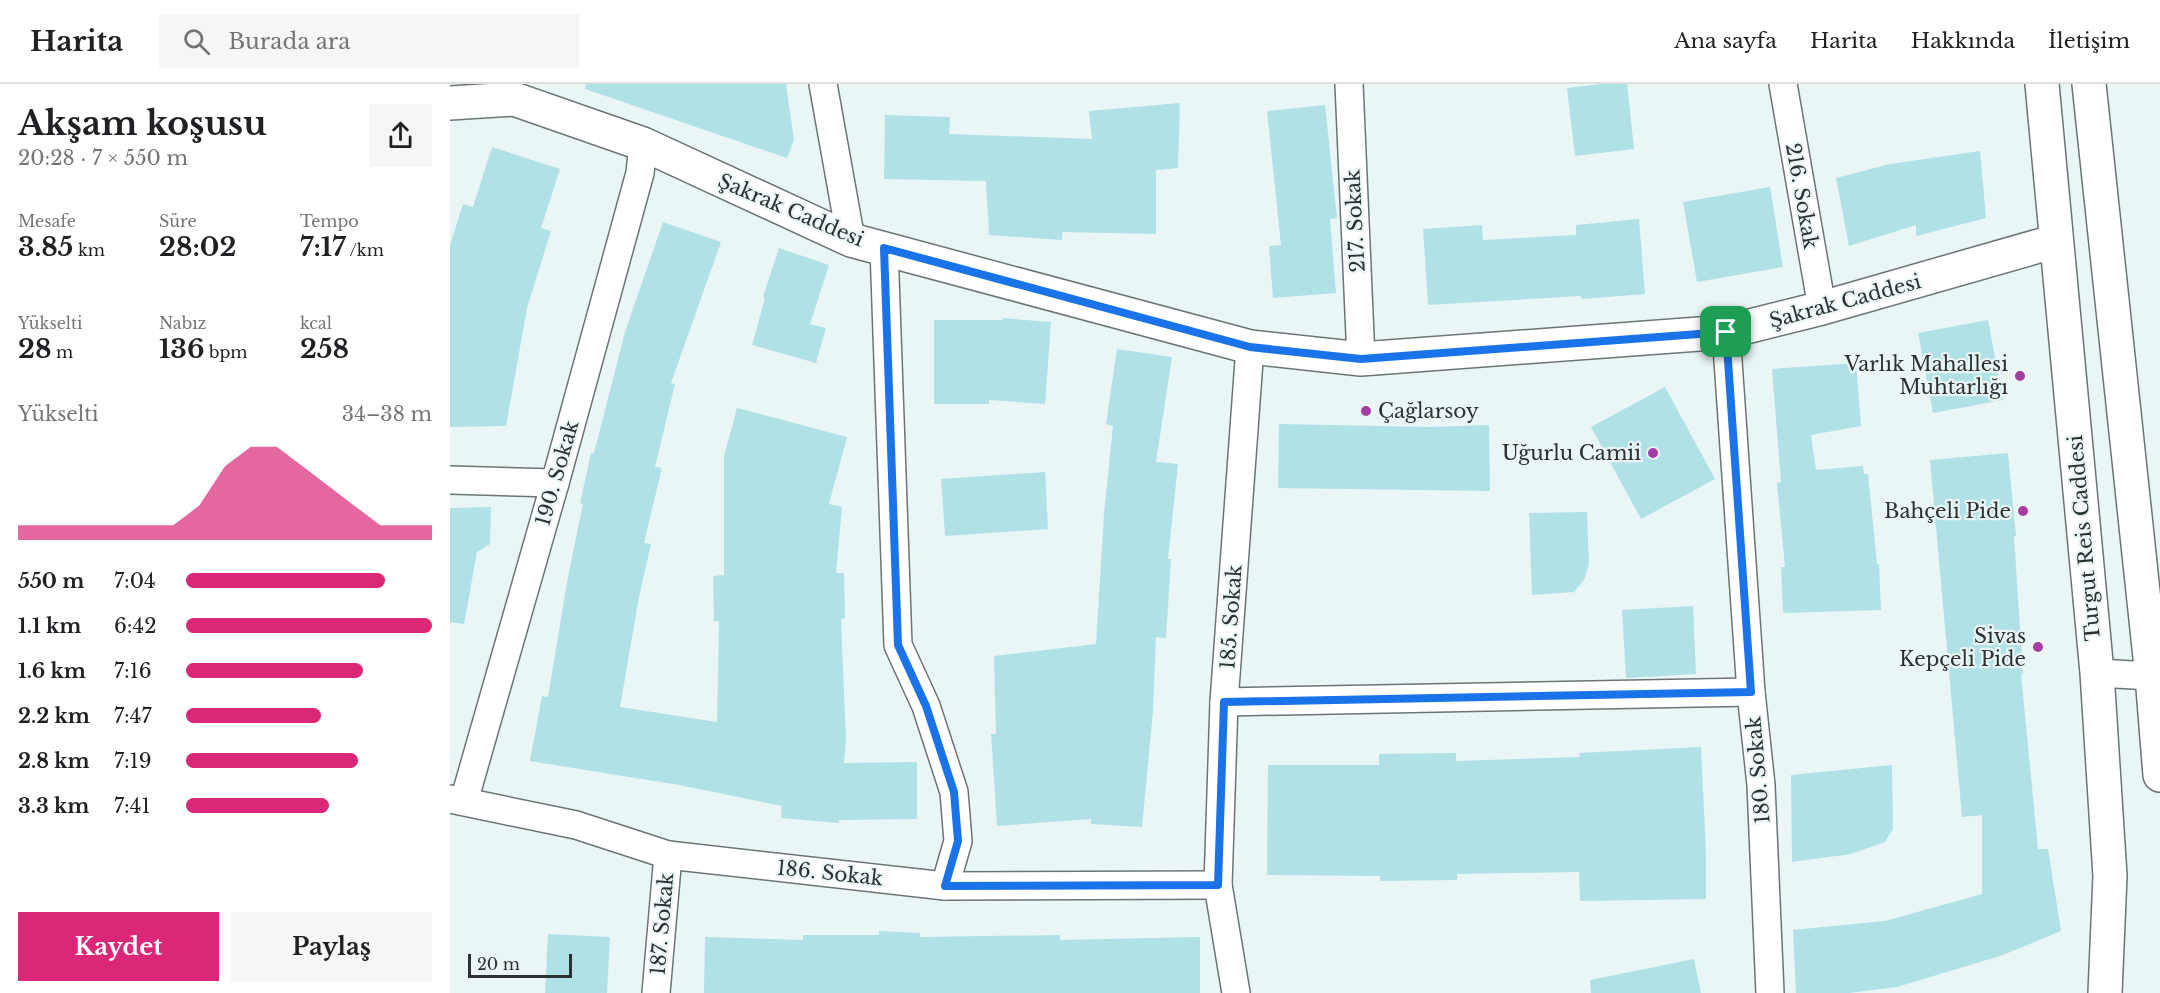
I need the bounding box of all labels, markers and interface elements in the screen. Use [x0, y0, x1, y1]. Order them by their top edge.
search box [159, 14, 579, 68]
text: Harita [30, 24, 123, 59]
icon: search [180, 25, 213, 58]
text: Burada ara [228, 28, 351, 55]
text: Ana sayfa [1674, 28, 1777, 54]
text: Harita [1810, 28, 1878, 54]
text: Hakkında [1911, 28, 2015, 54]
text: İletişim [2048, 28, 2130, 54]
text: Akşam koşusu [18, 103, 267, 144]
button: share [369, 104, 432, 167]
street label: 216. Sokak [1781, 141, 1823, 251]
text: 20:28 · 7 × 550 m [18, 146, 188, 170]
street label: Şakrak Caddesi [714, 168, 868, 252]
street label: 217. Sokak [1340, 168, 1370, 273]
text: Mesafe [18, 211, 76, 231]
text: Süre [159, 211, 197, 231]
text: Tempo [300, 211, 359, 231]
text: 3.85 [18, 231, 73, 263]
text: 28:02 [159, 231, 236, 263]
text: 7:17 [300, 231, 346, 263]
text: km [73, 240, 105, 260]
text: /km [346, 240, 384, 260]
street label: Şakrak Caddesi [1766, 269, 1924, 333]
pin [1700, 306, 1751, 357]
text: Yükselti [18, 313, 83, 333]
text: Nabız [159, 313, 207, 333]
text: kcal [300, 313, 332, 333]
icon: arrive [1709, 315, 1742, 348]
text: 28 [18, 333, 51, 365]
text: 136 [159, 333, 204, 365]
text: 258 [300, 333, 349, 365]
text: m [51, 342, 73, 362]
text: bpm [204, 342, 248, 362]
place label: Varlık Mahallesi Muhtarlığı [1843, 352, 2008, 399]
marker: Varlık Mahallesi Muhtarlığı [2013, 369, 2027, 383]
place label: Çağlarsoy [1378, 399, 1479, 423]
text: Yükselti [18, 402, 99, 426]
text: 34–38 m [342, 402, 432, 426]
marker: Çağlarsoy [1359, 404, 1373, 418]
street label: 190. Sokak [531, 417, 584, 528]
street label: Turgut Reis Caddesi [2063, 434, 2105, 642]
place label: Uğurlu Camii [1502, 441, 1641, 465]
marker: Uğurlu Camii [1646, 446, 1660, 460]
place label: Bahçeli Pide [1884, 499, 2011, 523]
marker: Bahçeli Pide [2016, 504, 2030, 518]
street label: 185. Sokak [1215, 563, 1247, 670]
text: 550 m [18, 569, 84, 593]
text: 7:04 [114, 569, 156, 593]
text: 1.1 km [18, 614, 81, 638]
text: 6:42 [114, 614, 157, 638]
place label: Sivas Kepçeli Pide [1899, 624, 2026, 671]
marker: Sivas Kepçeli Pide [2031, 640, 2045, 654]
text: 1.6 km [18, 659, 86, 683]
text: 7:16 [114, 659, 152, 683]
text: 2.2 km [18, 704, 90, 728]
text: 7:47 [114, 704, 151, 728]
street label: 180. Sokak [1741, 715, 1775, 825]
text: 2.8 km [18, 749, 90, 773]
text: 7:19 [114, 749, 152, 773]
text: 3.3 km [18, 794, 89, 818]
text: 7:41 [114, 794, 150, 818]
street label: 186. Sokak [776, 855, 885, 891]
street label: 187. Sokak [646, 871, 678, 976]
button: Kaydet [18, 912, 219, 981]
button: Paylaş [231, 912, 432, 981]
scale bar [468, 951, 572, 978]
text: 20 m [477, 954, 520, 974]

